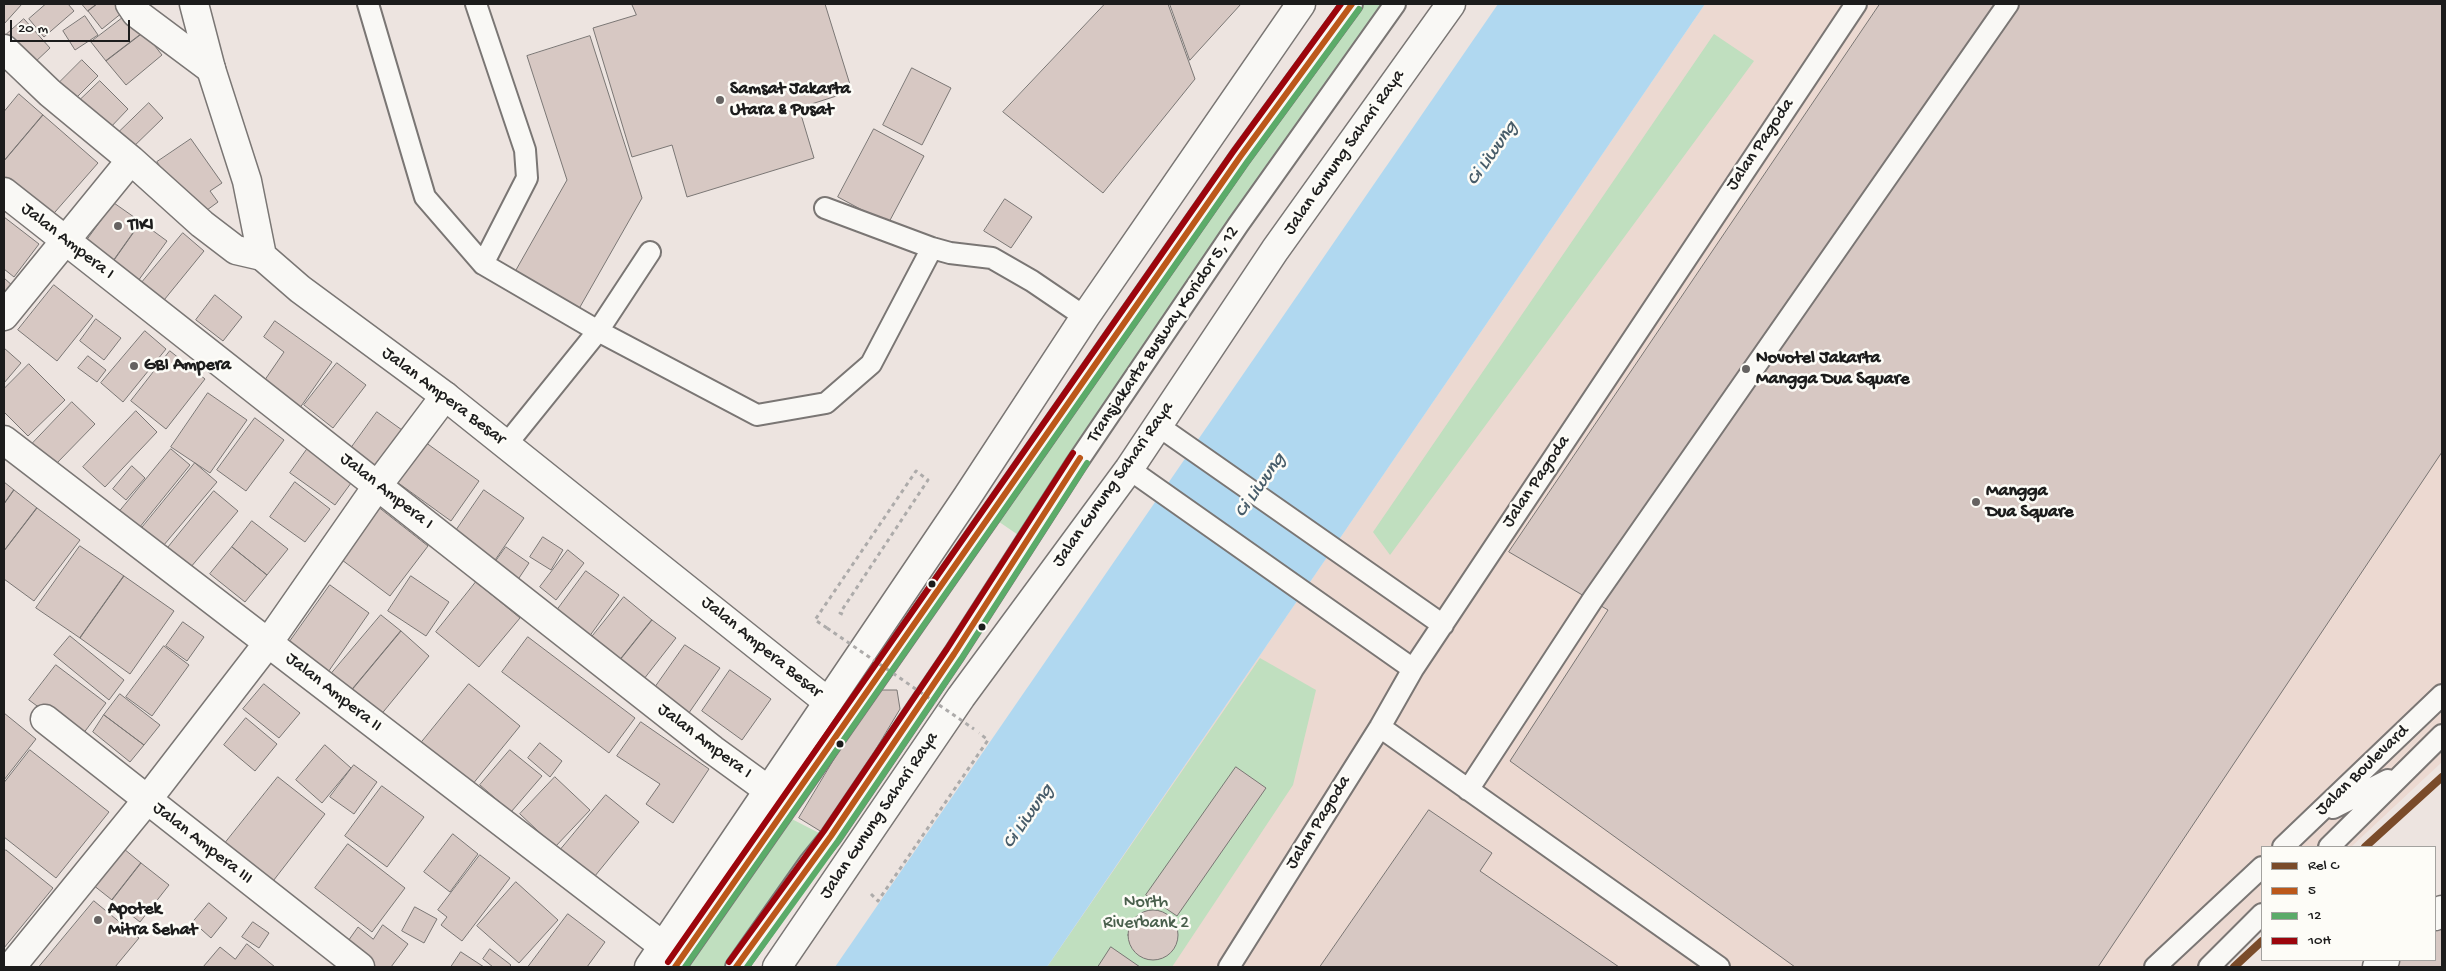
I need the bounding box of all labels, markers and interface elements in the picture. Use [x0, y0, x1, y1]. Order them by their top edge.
scale bar [12, 10, 132, 42]
text: 20 m [18, 20, 48, 38]
street label: Jalan Gunung Sahari Raya [1280, 66, 1410, 240]
place label: Samsat Jakarta Utara & Pusat [730, 79, 851, 122]
marker: Samsat Jakarta Utara & Pusat [714, 94, 726, 106]
street label: Jalan Pagoda [1722, 95, 1800, 195]
water label: Ci Liwung [1463, 117, 1523, 191]
street label: Jalan Ampera I [16, 199, 118, 285]
place label: TIKI [128, 215, 153, 237]
marker: TIKI [112, 220, 124, 232]
street label: Transjakarta Busway Koridor 5, 12 [1083, 223, 1245, 447]
street label: Jalan Ampera Besar [377, 343, 509, 451]
place label: Novotel Jakarta Mangga Dua Square [1756, 348, 1909, 390]
place label: GBI Ampera [144, 355, 231, 377]
marker: GBI Ampera [128, 360, 140, 372]
marker: Novotel Jakarta Mangga Dua Square [1740, 363, 1752, 375]
street label: Jalan Gunung Sahari Raya [1049, 398, 1179, 572]
street label: Jalan Pagoda [1498, 432, 1576, 532]
street label: Jalan Ampera I [335, 449, 437, 535]
water label: Ci Liwung [1231, 449, 1291, 523]
place label: Mangga Dua Square [1986, 481, 2074, 524]
marker: Mangga Dua Square [1970, 496, 1982, 508]
unlabelled marker [927, 579, 937, 589]
street label: Jalan Ampera Besar [696, 592, 826, 704]
unlabelled marker [977, 622, 987, 632]
street label: Jalan Ampera II [280, 648, 386, 738]
street label: Jalan Ampera I [652, 699, 756, 785]
street label: Jalan Boulevard [2312, 721, 2414, 821]
street label: Jalan Gunung Sahari Raya [816, 728, 944, 904]
unlabelled marker [835, 739, 845, 749]
street label: Jalan Pagoda [1282, 772, 1356, 874]
water label: Ci Liwung [999, 780, 1059, 854]
street label: Jalan Ampera III [147, 798, 257, 890]
legend [2261, 846, 2436, 961]
text: Rel C [2308, 857, 2339, 875]
text: 5 [2308, 882, 2316, 900]
park label: North Riverbank 2 [1103, 892, 1189, 934]
place label: Apotek Mitra Sehat [108, 899, 197, 942]
text: 12 [2308, 907, 2321, 925]
marker: Apotek Mitra Sehat [92, 914, 104, 926]
text: 10H [2308, 932, 2331, 950]

